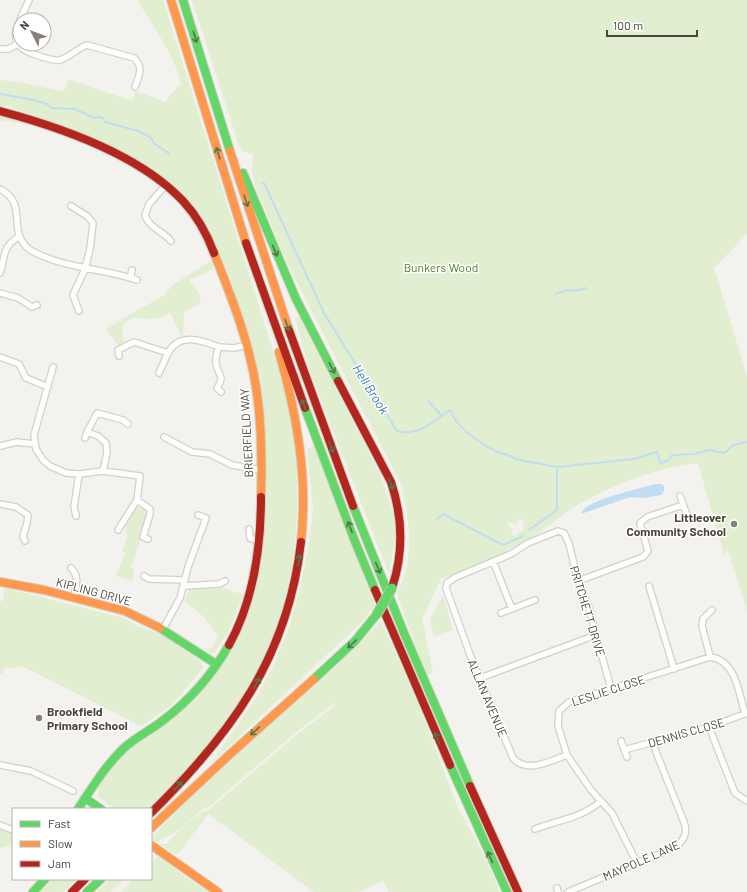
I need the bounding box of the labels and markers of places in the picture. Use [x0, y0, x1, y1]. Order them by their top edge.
place label: Littleover Community School [626, 510, 726, 538]
marker: Littleover Community School [729, 519, 739, 529]
place label: Brookfield Primary School [47, 704, 128, 732]
marker: Brookfield Primary School [34, 713, 44, 723]

